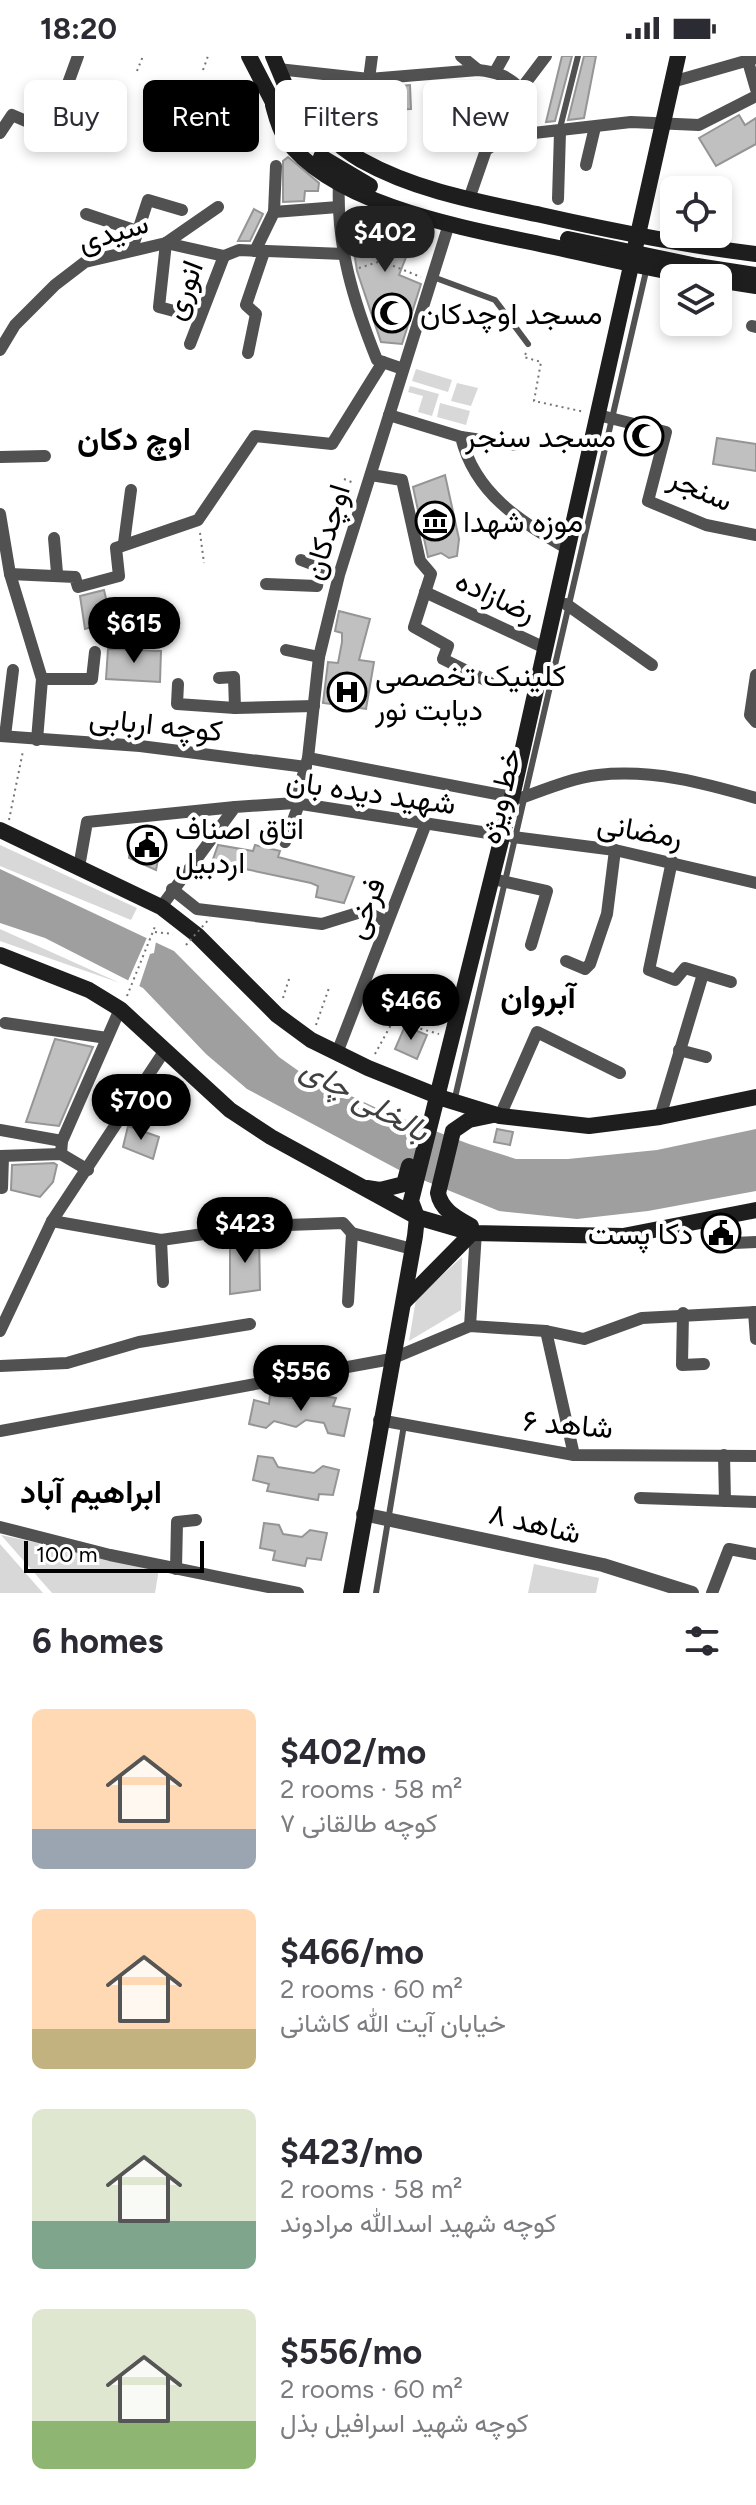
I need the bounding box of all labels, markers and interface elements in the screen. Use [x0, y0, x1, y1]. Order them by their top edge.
text: 18:20 [40, 10, 117, 47]
chip: Buy [24, 80, 127, 152]
chip: Rent [143, 80, 259, 152]
chip: Filters [275, 80, 407, 152]
chip: New [423, 80, 537, 152]
map controls [660, 176, 732, 336]
button: locate [660, 176, 732, 248]
street label: سیدی [73, 204, 153, 260]
pin: $402 [338, 206, 432, 274]
text: $402 [354, 216, 416, 248]
street label: انوری [155, 255, 211, 325]
button: layers [660, 264, 732, 336]
mosque icon: مسجد اوچدکان [371, 292, 413, 334]
place label: مسجد اوچدکان [420, 295, 603, 334]
mosque icon: مسجد سنجر [623, 415, 665, 457]
place label: مسجد سنجر [464, 418, 616, 455]
district label: اوچ دکان [77, 420, 191, 461]
street label: سنجر [663, 458, 739, 519]
street label: اوچدکان [294, 480, 360, 585]
museum icon: موزه شهدا [414, 500, 456, 542]
place label: موزه شهدا [463, 503, 583, 540]
street label: رضازاده [450, 561, 542, 631]
pin: $615 [87, 597, 181, 665]
text: $615 [106, 607, 162, 639]
place label: کلینیک تخصصی دیابت نور [374, 657, 566, 728]
hospital icon: کلینیک تخصصی دیابت نور [326, 671, 368, 713]
street label: کوچه اربابی [87, 699, 225, 751]
street label: خط ویژه [471, 744, 529, 848]
street label: شهید دیده بان [284, 762, 458, 822]
street label: رمضانی [595, 804, 685, 856]
place label: اتاق اصناف اردبیل [175, 810, 304, 881]
public building icon: اتاق اصناف اردبیل [126, 824, 168, 866]
street label: فرخی [337, 872, 393, 944]
pin: $466 [364, 974, 458, 1042]
district label: آبروان [500, 978, 579, 1017]
text: $466 [380, 984, 442, 1016]
water label: بالخلی چای [293, 1048, 437, 1153]
pin: $700 [94, 1074, 188, 1142]
text: $700 [110, 1084, 172, 1116]
pin: $423 [198, 1197, 292, 1265]
text: $423 [215, 1207, 275, 1239]
public building icon: دکا پست [700, 1212, 742, 1254]
place label: دکا پست [588, 1215, 693, 1254]
pin: $556 [254, 1345, 348, 1413]
text: $556 [271, 1355, 331, 1387]
street label: شاهد ۶ [521, 1402, 615, 1446]
district label: ابراهیم آباد [20, 1473, 162, 1513]
street label: شاهد ۸ [485, 1494, 585, 1552]
scale bar [24, 1537, 204, 1573]
text: 100 m [36, 1541, 97, 1568]
icon: filters [680, 1619, 724, 1663]
text: 6 homes [32, 1621, 163, 1662]
text: $402/mo [280, 1732, 426, 1773]
icon: home [96, 1741, 192, 1837]
text: 2 rooms · 58 m² [280, 1773, 462, 1805]
text: کوچه طالقانی ۷ [280, 1807, 437, 1839]
text: $466/mo [280, 1932, 424, 1973]
icon: home [96, 1941, 192, 2037]
text: 2 rooms · 60 m² [280, 1973, 463, 2005]
text: خیابان آیت الله کاشانی [280, 2007, 506, 2039]
text: $423/mo [280, 2132, 423, 2173]
icon: home [96, 2141, 192, 2237]
text: 2 rooms · 58 m² [280, 2173, 462, 2205]
text: کوچه شهید اسدالله مرادوند [280, 2207, 556, 2239]
text: $556/mo [280, 2332, 422, 2373]
icon: home [96, 2341, 192, 2437]
text: 2 rooms · 60 m² [280, 2373, 463, 2405]
text: کوچه شهید اسرافیل بذل [280, 2407, 529, 2439]

